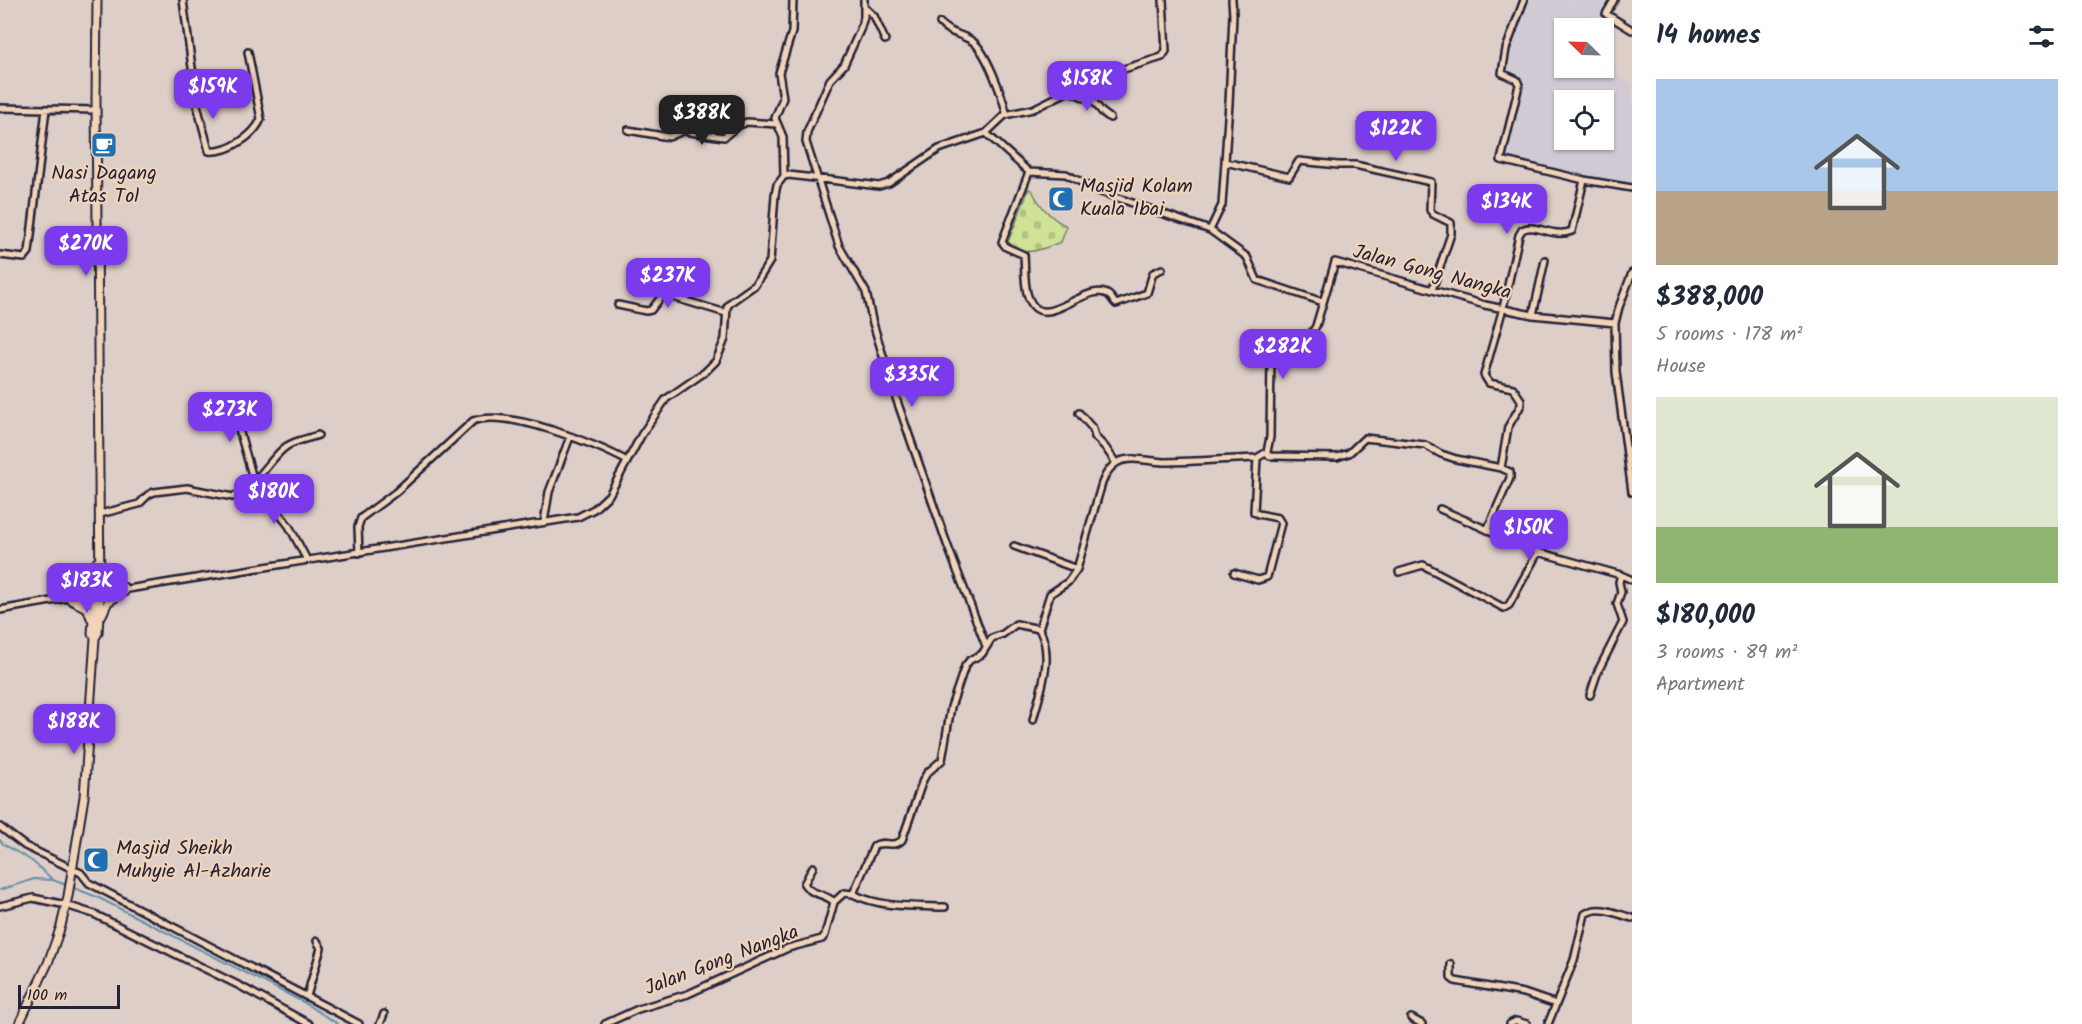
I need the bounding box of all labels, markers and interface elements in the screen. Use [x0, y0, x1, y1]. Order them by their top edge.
text: 14 homes [1656, 15, 1761, 57]
north arrow [1554, 18, 1614, 78]
map controls [1554, 18, 1614, 150]
icon: filters [2025, 20, 2058, 53]
pin: $158K [1045, 61, 1129, 112]
text: $158K [1061, 64, 1113, 96]
pin: $159K [171, 69, 255, 120]
text: $159K [188, 72, 238, 104]
button: locate [1554, 90, 1614, 150]
pin: $388K [660, 95, 744, 146]
text: $388K [673, 98, 731, 130]
pin: $122K [1354, 111, 1438, 162]
text: $122K [1369, 114, 1423, 146]
icon: home [1803, 118, 1911, 226]
cafe icon: Nasi Dagang Atas Tol [89, 130, 119, 160]
place label: Nasi Dagang Atas Tol [51, 158, 157, 213]
place label: Masjid Kolam Kuala Ibai [1080, 171, 1193, 226]
mosque icon: Masjid Kolam Kuala Ibai [1046, 184, 1076, 214]
pin: $134K [1465, 184, 1549, 235]
text: $134K [1481, 187, 1533, 219]
pin: $270K [44, 226, 128, 277]
text: $270K [58, 229, 114, 261]
street label: Jalan Gong Nangka [1349, 236, 1515, 310]
pin: $237K [626, 258, 710, 309]
text: $237K [640, 261, 696, 293]
text: $388,000 [1656, 277, 1763, 319]
text: 5 rooms · 178 m² [1656, 319, 1802, 351]
pin: $282K [1241, 329, 1325, 380]
text: $282K [1254, 332, 1313, 364]
text: House [1656, 351, 1706, 383]
pin: $335K [870, 357, 954, 408]
text: $335K [884, 360, 940, 392]
pin: $273K [188, 392, 272, 443]
text: $273K [202, 395, 258, 427]
icon: home [1803, 436, 1911, 544]
pin: $180K [232, 474, 316, 525]
text: $180K [248, 477, 300, 509]
pin: $150K [1487, 510, 1571, 561]
text: $150K [1504, 513, 1554, 545]
pin: $183K [45, 563, 129, 614]
text: $183K [61, 566, 113, 598]
text: $180,000 [1656, 595, 1755, 637]
text: 3 rooms · 89 m² [1656, 637, 1797, 669]
text: Apartment [1656, 669, 1745, 701]
pin: $188K [32, 704, 116, 755]
text: $188K [47, 707, 101, 739]
place label: Masjid Sheikh Muhyie Al-Azharie [116, 833, 271, 888]
mosque icon: Masjid Sheikh Muhyie Al-Azharie [81, 845, 111, 875]
street label: Jalan Gong Nangka [640, 917, 804, 1005]
scale bar [18, 982, 120, 1010]
text: 100 m [27, 983, 67, 1008]

